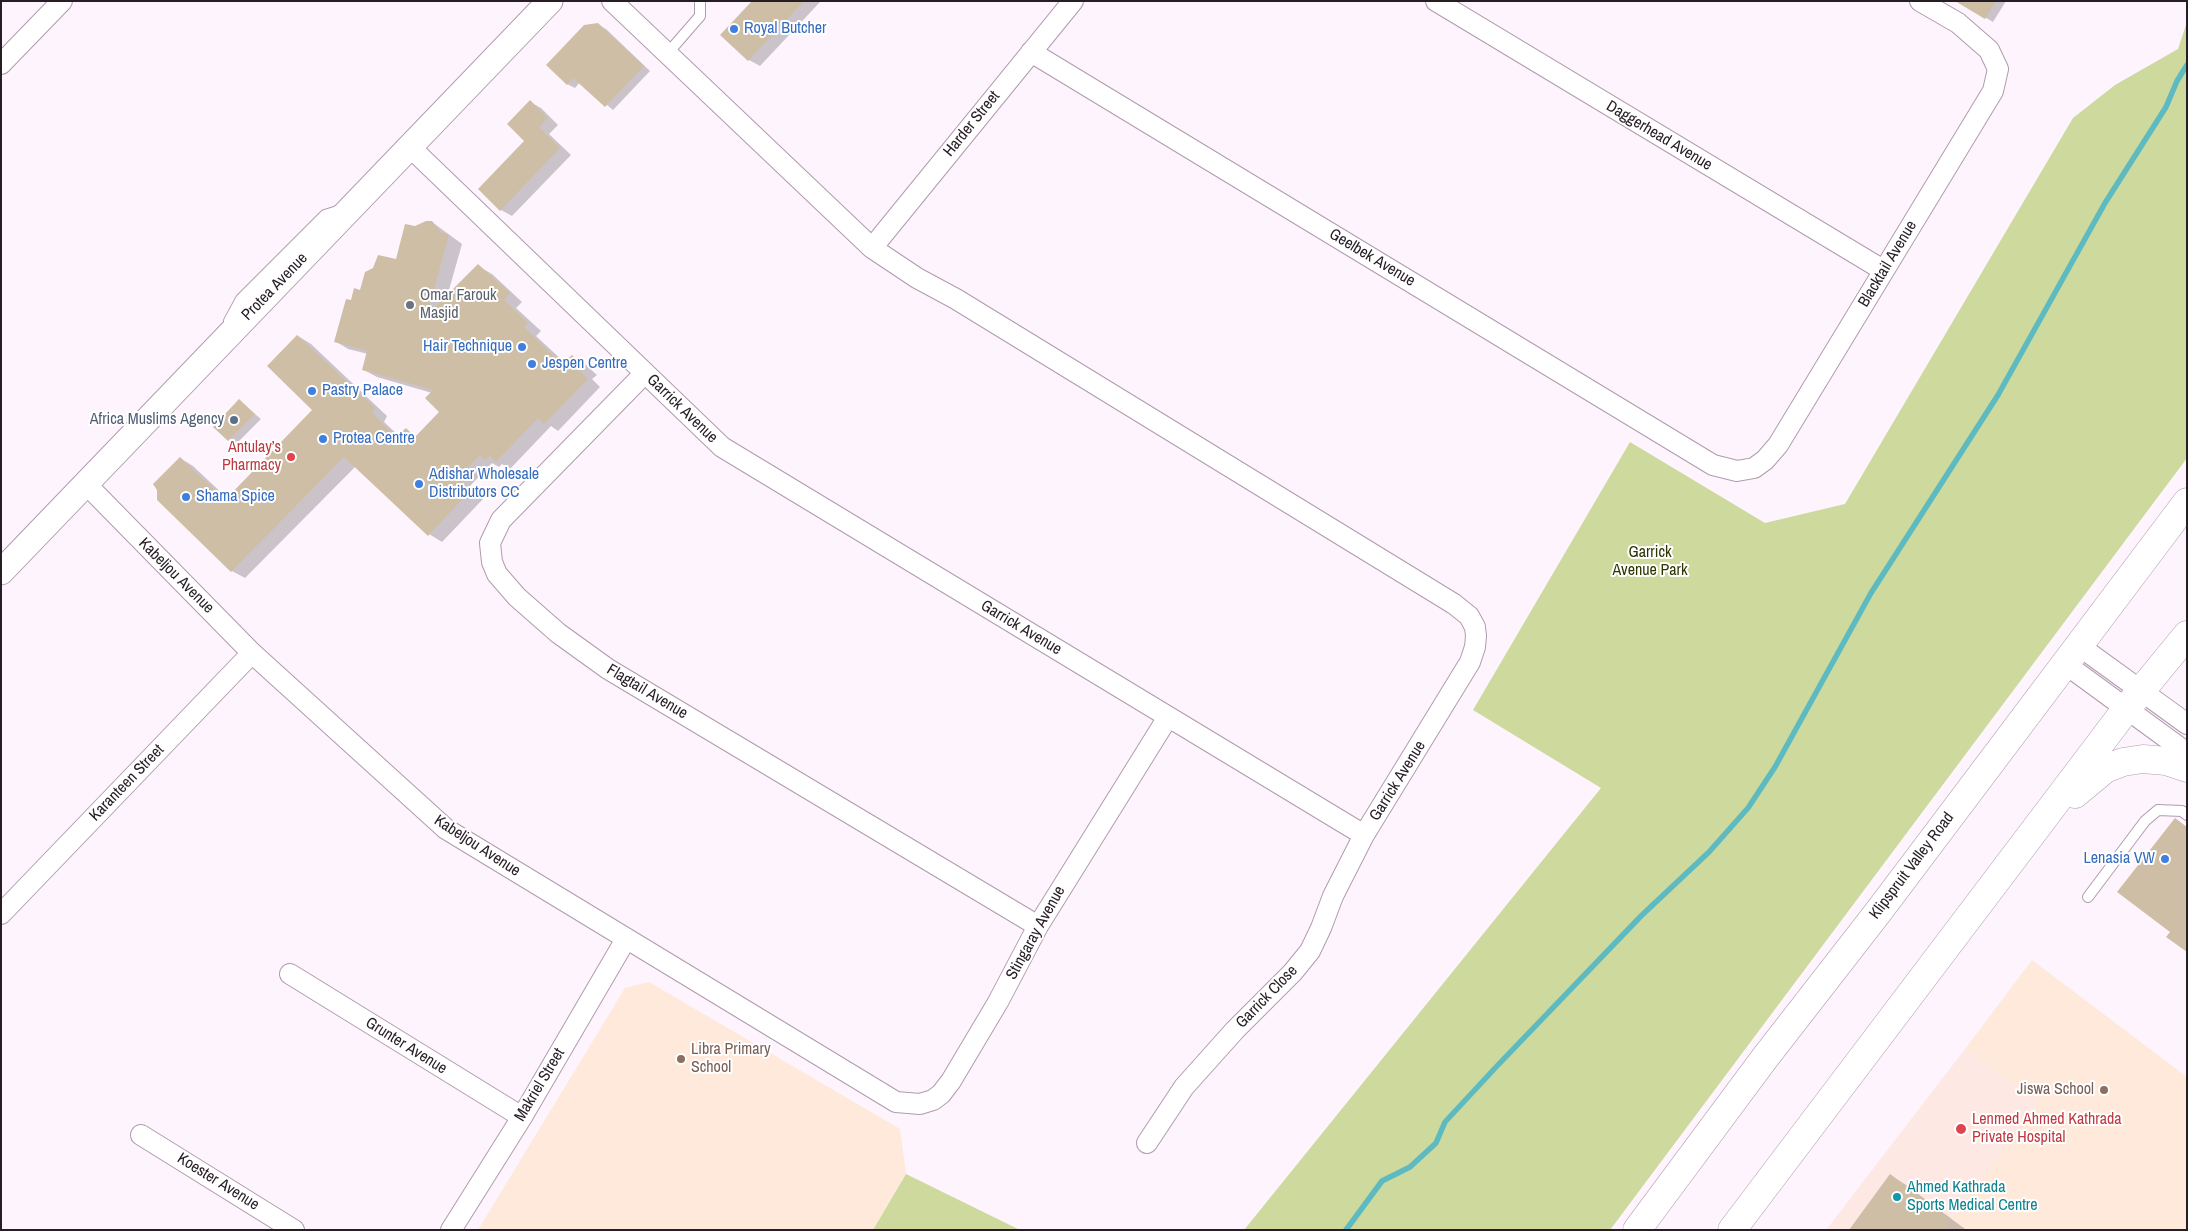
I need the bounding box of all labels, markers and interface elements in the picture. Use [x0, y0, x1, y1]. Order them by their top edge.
place label: Royal Butcher [744, 19, 826, 39]
marker: Royal Butcher [728, 23, 740, 35]
street label: Harder Street [940, 87, 1004, 161]
street label: Daggerhead Avenue [1603, 97, 1715, 175]
street label: Blacktail Avenue [1855, 217, 1921, 311]
street label: Geelbek Avenue [1326, 225, 1418, 291]
street label: Protea Avenue [238, 249, 312, 325]
place label: Omar Farouk Masjid [420, 286, 497, 324]
marker: Omar Farouk Masjid [404, 299, 416, 311]
place label: Hair Technique [423, 337, 512, 357]
marker: Hair Technique [516, 341, 528, 353]
place label: Jespen Centre [542, 354, 627, 374]
marker: Jespen Centre [526, 358, 538, 370]
street label: Garrick Avenue [643, 371, 721, 447]
place label: Pastry Palace [322, 381, 403, 401]
marker: Pastry Palace [306, 385, 318, 397]
place label: Africa Muslims Agency [90, 410, 224, 430]
marker: Africa Muslims Agency [228, 414, 240, 426]
place label: Protea Centre [333, 429, 415, 449]
marker: Protea Centre [317, 433, 329, 445]
place label: Antulay’s Pharmacy [222, 438, 281, 476]
marker: Antulay’s Pharmacy [285, 451, 297, 463]
place label: Adishar Wholesale Distributors CC [429, 465, 539, 503]
marker: Adishar Wholesale Distributors CC [413, 478, 425, 490]
place label: Shama Spice [196, 487, 275, 507]
marker: Shama Spice [180, 491, 192, 503]
street label: Kabeljou Avenue [134, 534, 218, 618]
park label: Garrick Avenue Park [1613, 543, 1687, 581]
street label: Garrick Avenue [977, 596, 1065, 660]
street label: Flagtail Avenue [603, 660, 691, 724]
street label: Garrick Avenue [1366, 737, 1430, 825]
street label: Karanteen Street [86, 741, 168, 825]
street label: Klipspruit Valley Road [1866, 809, 1958, 923]
street label: Kabeljou Avenue [430, 811, 524, 881]
place label: Lenasia VW [2084, 849, 2155, 869]
marker: Lenasia VW [2159, 853, 2171, 865]
street label: Stingaray Avenue [1002, 883, 1070, 983]
street label: Garrick Close [1232, 961, 1302, 1033]
street label: Grunter Avenue [362, 1013, 450, 1079]
place label: Libra Primary School [691, 1040, 770, 1078]
street label: Makriel Street [511, 1045, 569, 1125]
marker: Libra Primary School [675, 1053, 687, 1065]
place label: Jiswa School [2017, 1080, 2094, 1100]
marker: Jiswa School [2098, 1084, 2110, 1096]
place label: Lenmed Ahmed Kathrada Private Hospital [1972, 1110, 2122, 1148]
marker: Lenmed Ahmed Kathrada Private Hospital [1954, 1122, 1968, 1136]
street label: Koester Avenue [173, 1149, 263, 1215]
place label: Ahmed Kathrada Sports Medical Centre [1907, 1178, 2038, 1216]
marker: Ahmed Kathrada Sports Medical Centre [1891, 1191, 1903, 1203]

